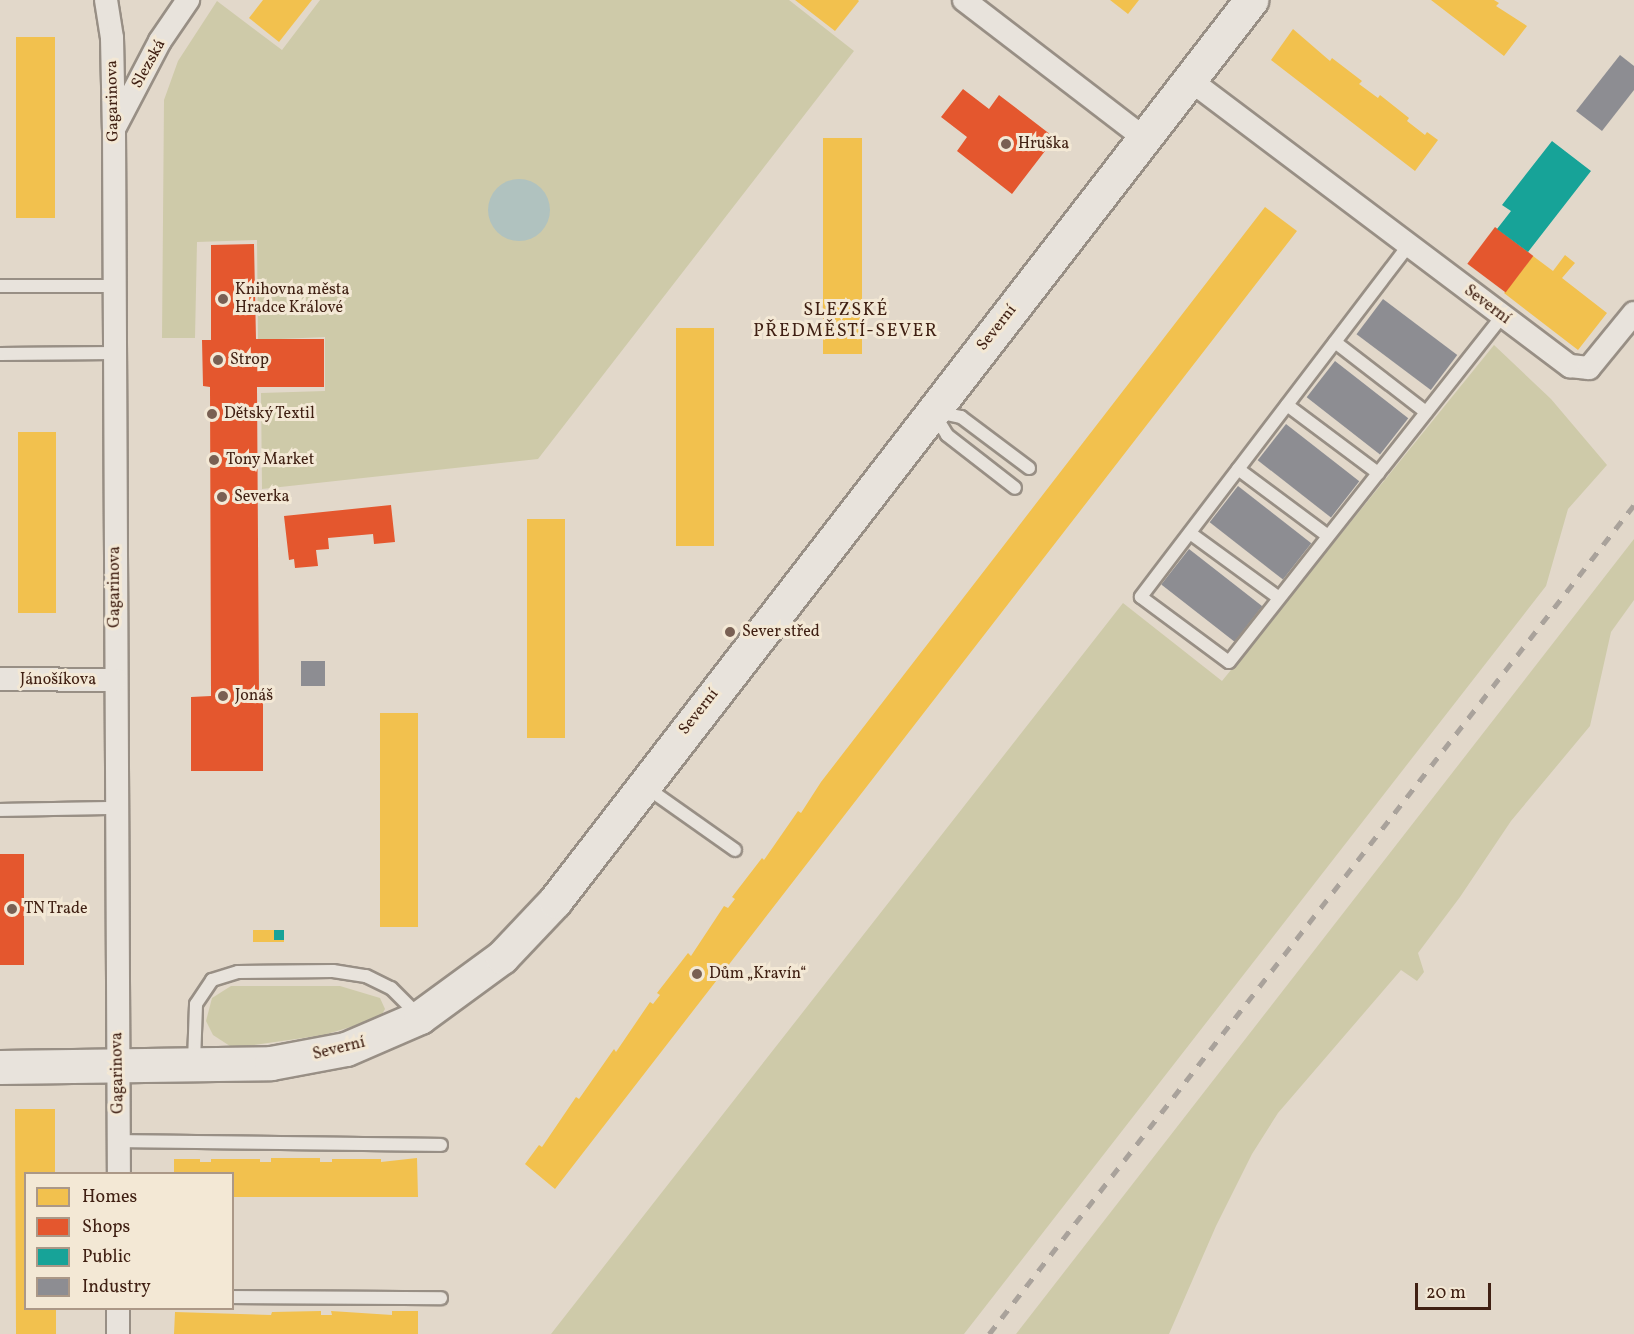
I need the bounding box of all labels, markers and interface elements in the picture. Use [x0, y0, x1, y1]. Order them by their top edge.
street label: Slezská [128, 36, 170, 92]
street label: Gagarinova [103, 60, 123, 142]
place label: Hruška [1018, 134, 1069, 154]
marker: Hruška [999, 137, 1013, 151]
place label: Knihovna města Hradce Králové [235, 280, 349, 318]
street label: Severní [1460, 281, 1514, 329]
marker: Knihovna města Hradce Králové [216, 292, 230, 306]
district label: SLEZSKÉ PŘEDMĚSTÍ-SEVER [753, 301, 939, 344]
street label: Severní [973, 301, 1021, 355]
place label: Strop [230, 350, 269, 370]
marker: Strop [211, 353, 225, 367]
place label: Dětský Textil [224, 404, 316, 424]
marker: Dětský Textil [205, 407, 219, 421]
place label: Tony Market [226, 450, 315, 470]
marker: Tony Market [207, 453, 221, 467]
place label: Severka [234, 487, 290, 507]
marker: Severka [215, 490, 229, 504]
street label: Gagarinova [105, 546, 125, 628]
place label: Sever střed [742, 622, 820, 642]
marker: Sever střed [723, 625, 737, 639]
street label: Jánošíkova [20, 670, 96, 690]
street label: Severní [675, 685, 723, 739]
place label: Jonáš [235, 686, 273, 706]
marker: Jonáš [216, 689, 230, 703]
place label: TN Trade [24, 899, 88, 919]
marker: TN Trade [5, 902, 19, 916]
place label: Dům „Kravín“ [709, 964, 806, 984]
marker: Dům „Kravín“ [690, 967, 704, 981]
street label: Gagarinova [108, 1032, 128, 1114]
street label: Severní [311, 1033, 367, 1065]
legend [24, 1172, 234, 1310]
text: Homes [82, 1185, 137, 1210]
text: Shops [82, 1215, 130, 1240]
text: Public [82, 1245, 131, 1270]
scale bar [1418, 1271, 1494, 1309]
text: Industry [82, 1275, 151, 1300]
text: 20 m [1426, 1281, 1466, 1306]

